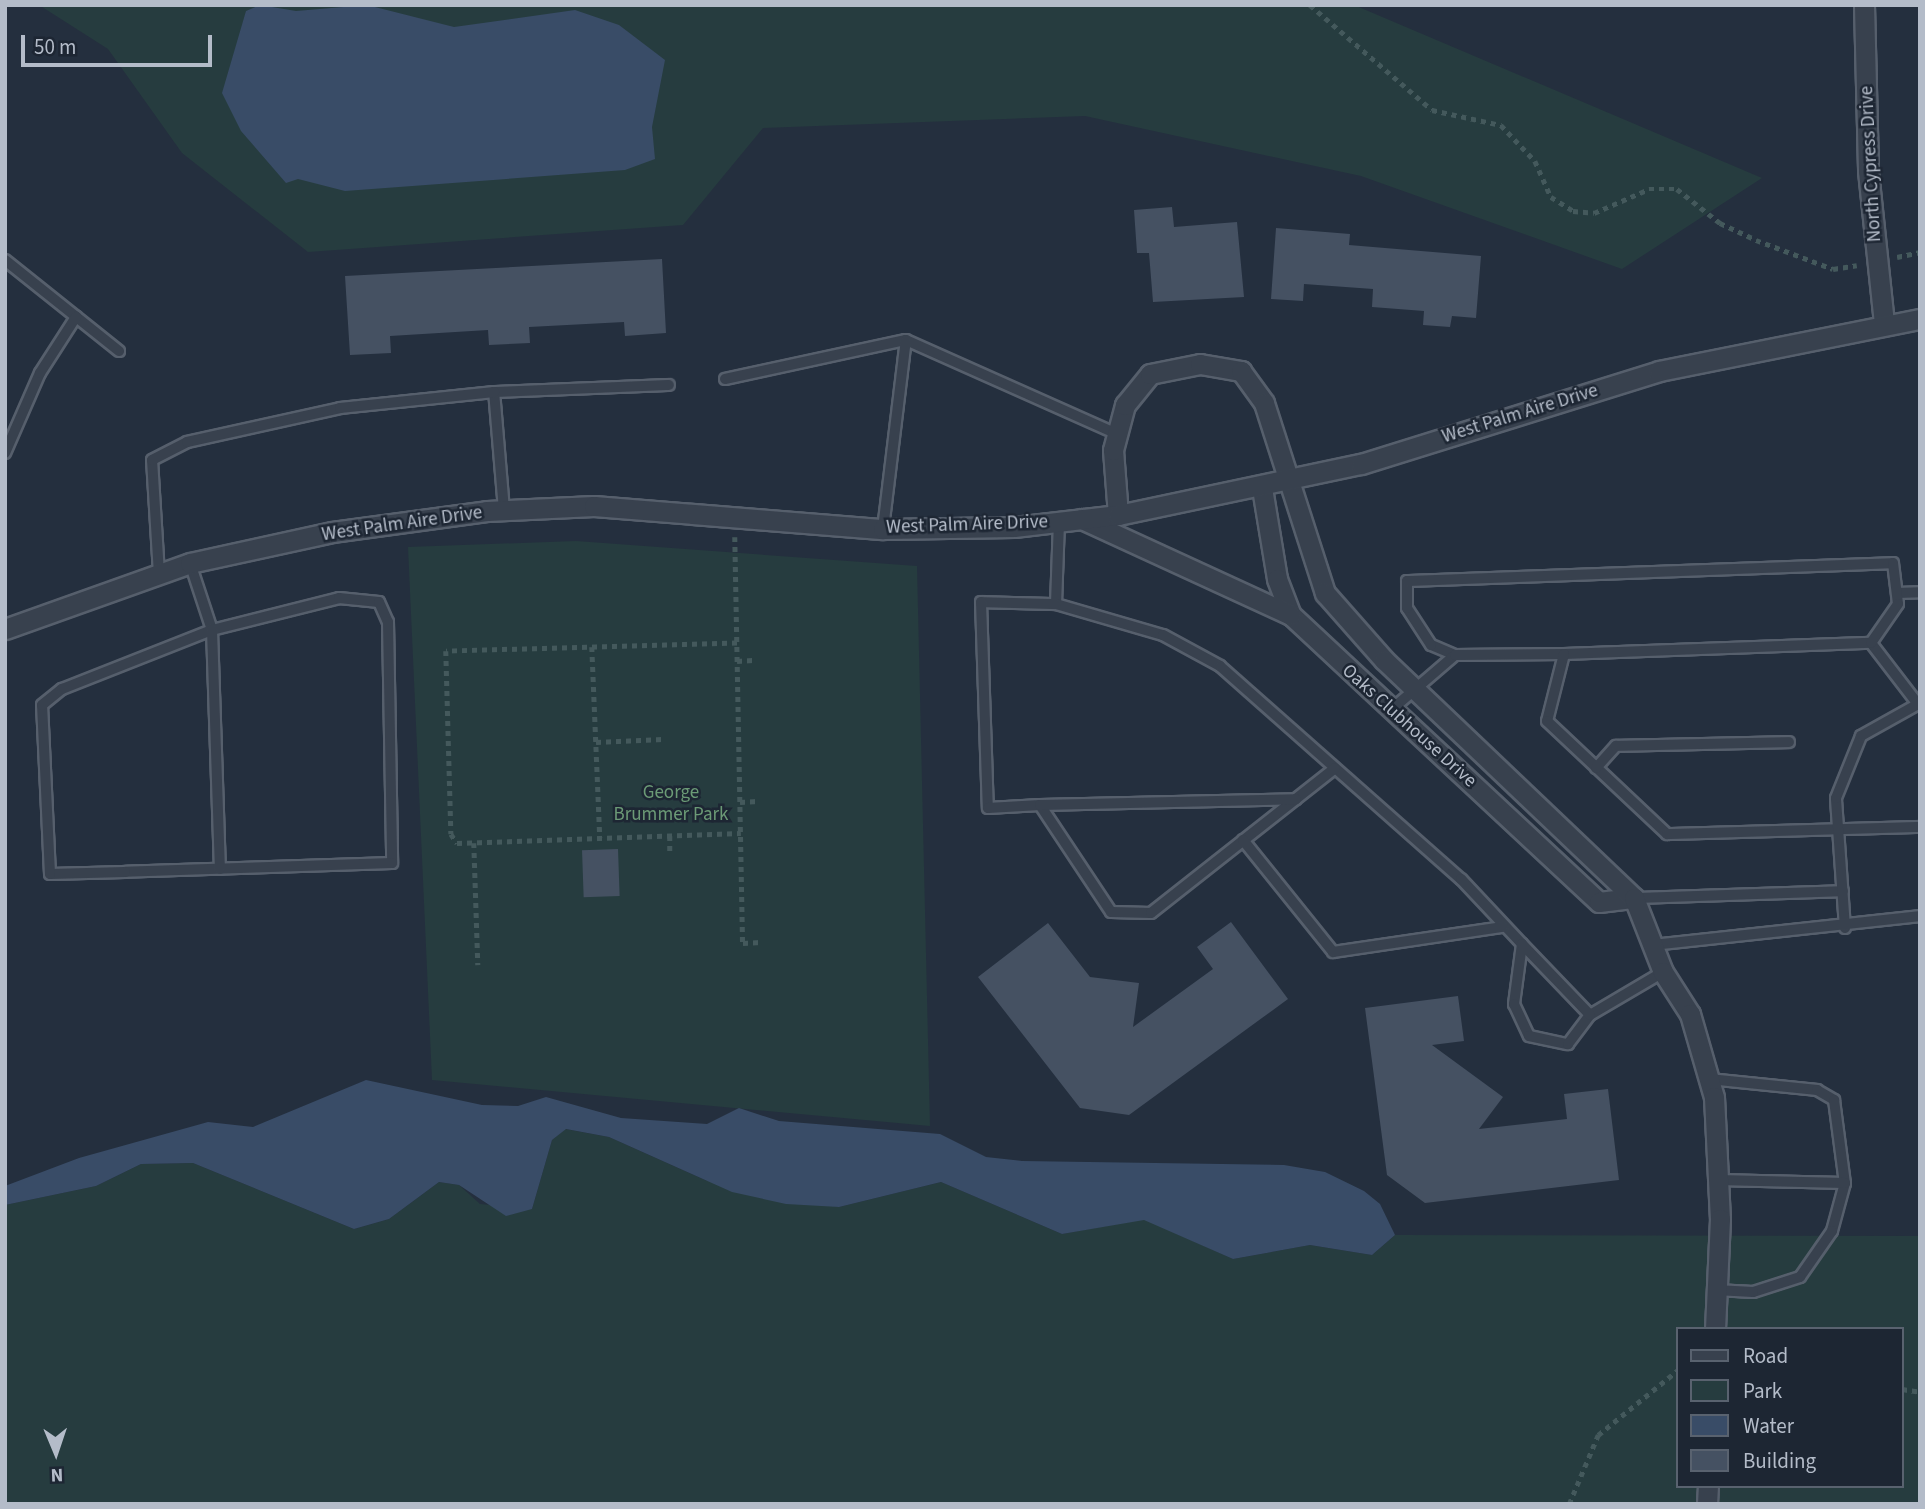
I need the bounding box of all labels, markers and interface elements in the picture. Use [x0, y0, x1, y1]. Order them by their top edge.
scale bar [24, 21, 215, 65]
text: 50 m [34, 32, 76, 62]
street label: North Cypress Drive [1856, 85, 1886, 243]
street label: West Palm Aire Drive [1439, 379, 1601, 449]
street label: West Palm Aire Drive [320, 501, 484, 547]
street label: West Palm Aire Drive [886, 511, 1048, 539]
street label: Oaks Clubhouse Drive [1337, 660, 1481, 792]
park label: George Brummer Park [614, 782, 728, 826]
legend [1676, 1327, 1904, 1488]
text: Road [1743, 1341, 1788, 1371]
text: Park [1743, 1376, 1782, 1406]
text: Water [1743, 1411, 1794, 1441]
north arrow [21, 1418, 91, 1488]
text: Building [1743, 1446, 1816, 1476]
text: N [50, 1461, 64, 1488]

